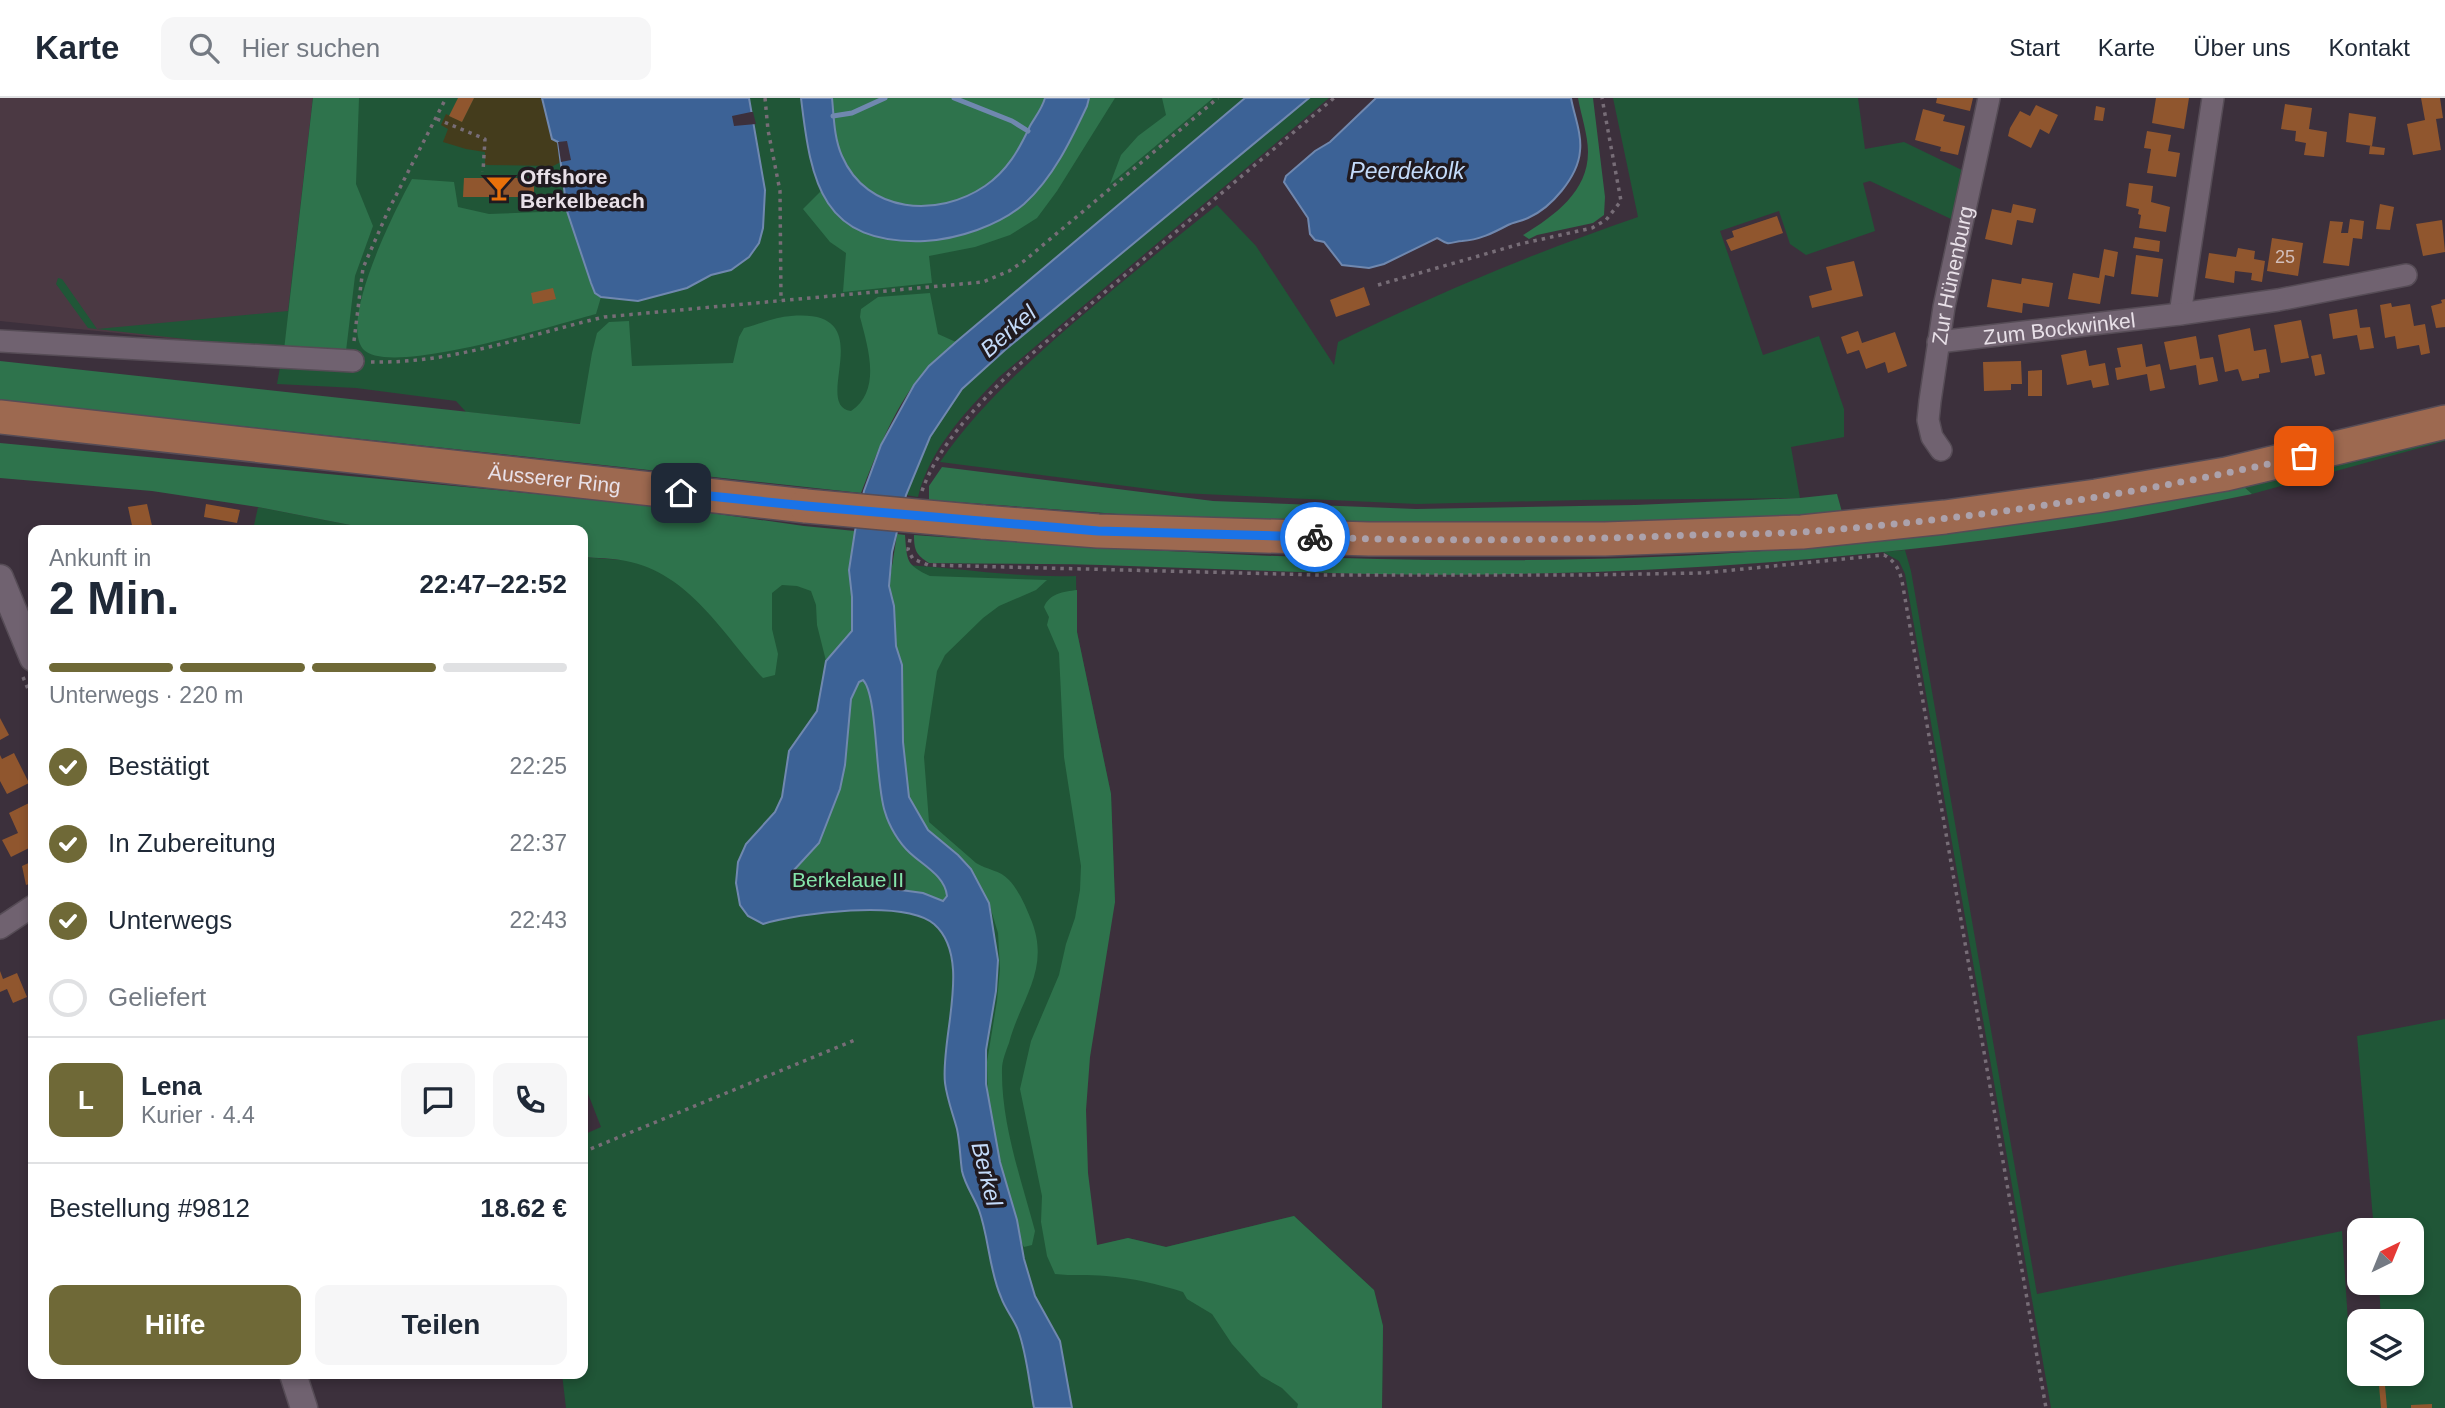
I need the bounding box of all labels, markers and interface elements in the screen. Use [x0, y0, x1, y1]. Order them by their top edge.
search box [161, 17, 651, 80]
text: Karte [35, 29, 119, 66]
icon: search [185, 29, 223, 67]
text: Hier suchen [241, 33, 380, 63]
text: Start [2009, 34, 2060, 61]
text: Karte [2098, 34, 2155, 61]
text: Über uns [2193, 34, 2291, 61]
text: Kontakt [2329, 34, 2410, 61]
water label: Peerdekolk [1349, 158, 1466, 184]
place label: Offshore Berkelbeach [520, 165, 645, 212]
bar icon: Offshore Berkelbeach [484, 173, 514, 203]
street label: Zur Hünenburg [1927, 204, 1977, 346]
house number: 25 [2275, 247, 2295, 267]
water label: Berkel [975, 299, 1042, 362]
street label: Zum Bockwinkel [1982, 308, 2136, 348]
pin [2274, 426, 2334, 486]
icon: bag [2285, 437, 2323, 475]
street label: Äusserer Ring [487, 460, 622, 497]
pin [651, 463, 711, 523]
icon: home [662, 474, 700, 512]
courier [1280, 502, 1350, 572]
icon: bike [1296, 518, 1334, 556]
text: Ankunft in [49, 545, 151, 571]
text: 22:47–22:52 [420, 569, 567, 599]
text: 2 Min. [49, 572, 179, 624]
text: Unterwegs · 220 m [49, 682, 243, 708]
icon: check [49, 748, 87, 786]
text: Bestätigt [108, 751, 209, 781]
text: 22:25 [509, 753, 567, 779]
icon: check [49, 825, 87, 863]
text: In Zubereitung [108, 828, 276, 858]
text: 22:37 [509, 830, 567, 856]
park label: Berkelaue II [792, 868, 904, 891]
icon: check [49, 902, 87, 940]
text: Unterwegs [108, 905, 232, 935]
text: 22:43 [509, 907, 567, 933]
text: Geliefert [108, 982, 206, 1012]
button: chat [401, 1063, 475, 1137]
button: phone [493, 1063, 567, 1137]
text: Lena [141, 1071, 202, 1101]
text: L [78, 1085, 94, 1115]
text: Kurier · 4.4 [141, 1102, 255, 1128]
water label: Berkel [966, 1139, 1008, 1210]
text: Bestellung #9812 [49, 1193, 250, 1223]
text: 18.62 € [480, 1193, 567, 1223]
north arrow [2347, 1218, 2424, 1295]
map controls [2347, 1218, 2424, 1386]
button: Hilfe [49, 1285, 301, 1365]
button: Teilen [315, 1285, 567, 1365]
button: layers [2347, 1309, 2424, 1386]

